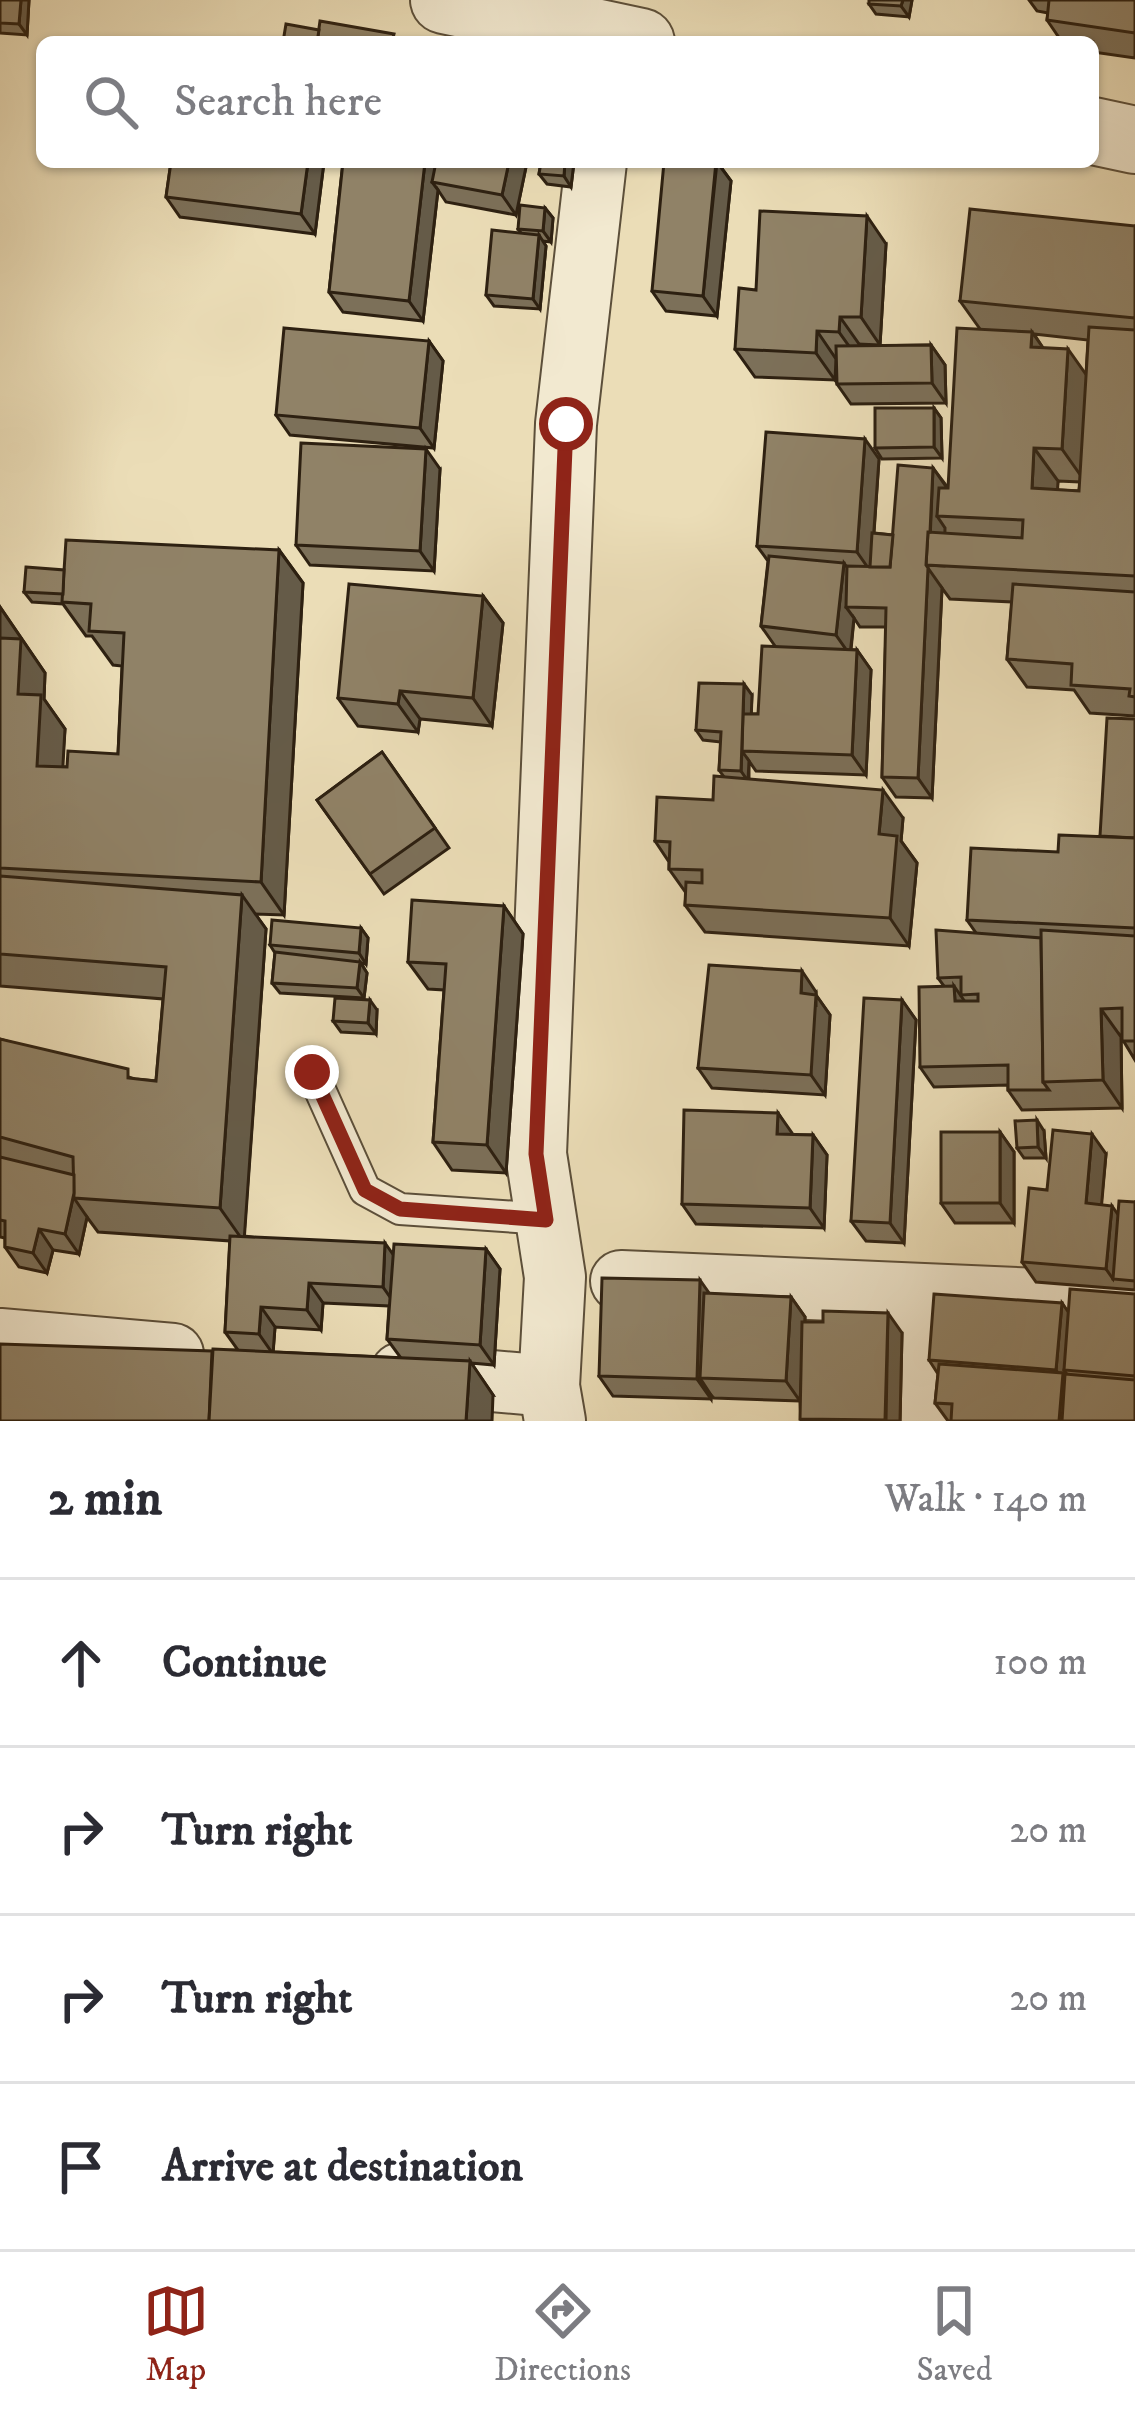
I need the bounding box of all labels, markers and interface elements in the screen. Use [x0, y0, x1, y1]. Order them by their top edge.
search box [36, 36, 1099, 168]
icon: search [78, 69, 144, 135]
text: Search here [174, 74, 382, 130]
route start [539, 397, 593, 451]
route end [285, 1045, 339, 1099]
text: 2 min [48, 1467, 162, 1531]
text: Walk · 140 m [884, 1475, 1087, 1524]
icon: ahead [48, 1630, 114, 1696]
text: Continue [162, 1635, 327, 1691]
text: 100 m [993, 1638, 1087, 1687]
icon: right [48, 1798, 114, 1864]
text: Turn right [162, 1803, 352, 1859]
text: 20 m [1009, 1806, 1087, 1855]
icon: right [48, 1966, 114, 2032]
text: Turn right [162, 1971, 352, 2027]
text: 20 m [1009, 1974, 1087, 2023]
icon: arrive [48, 2134, 114, 2200]
text: Arrive at destination [162, 2139, 523, 2195]
tab: Map [143, 2278, 209, 2391]
tab: Directions [494, 2278, 631, 2391]
tab: Saved [916, 2278, 992, 2391]

